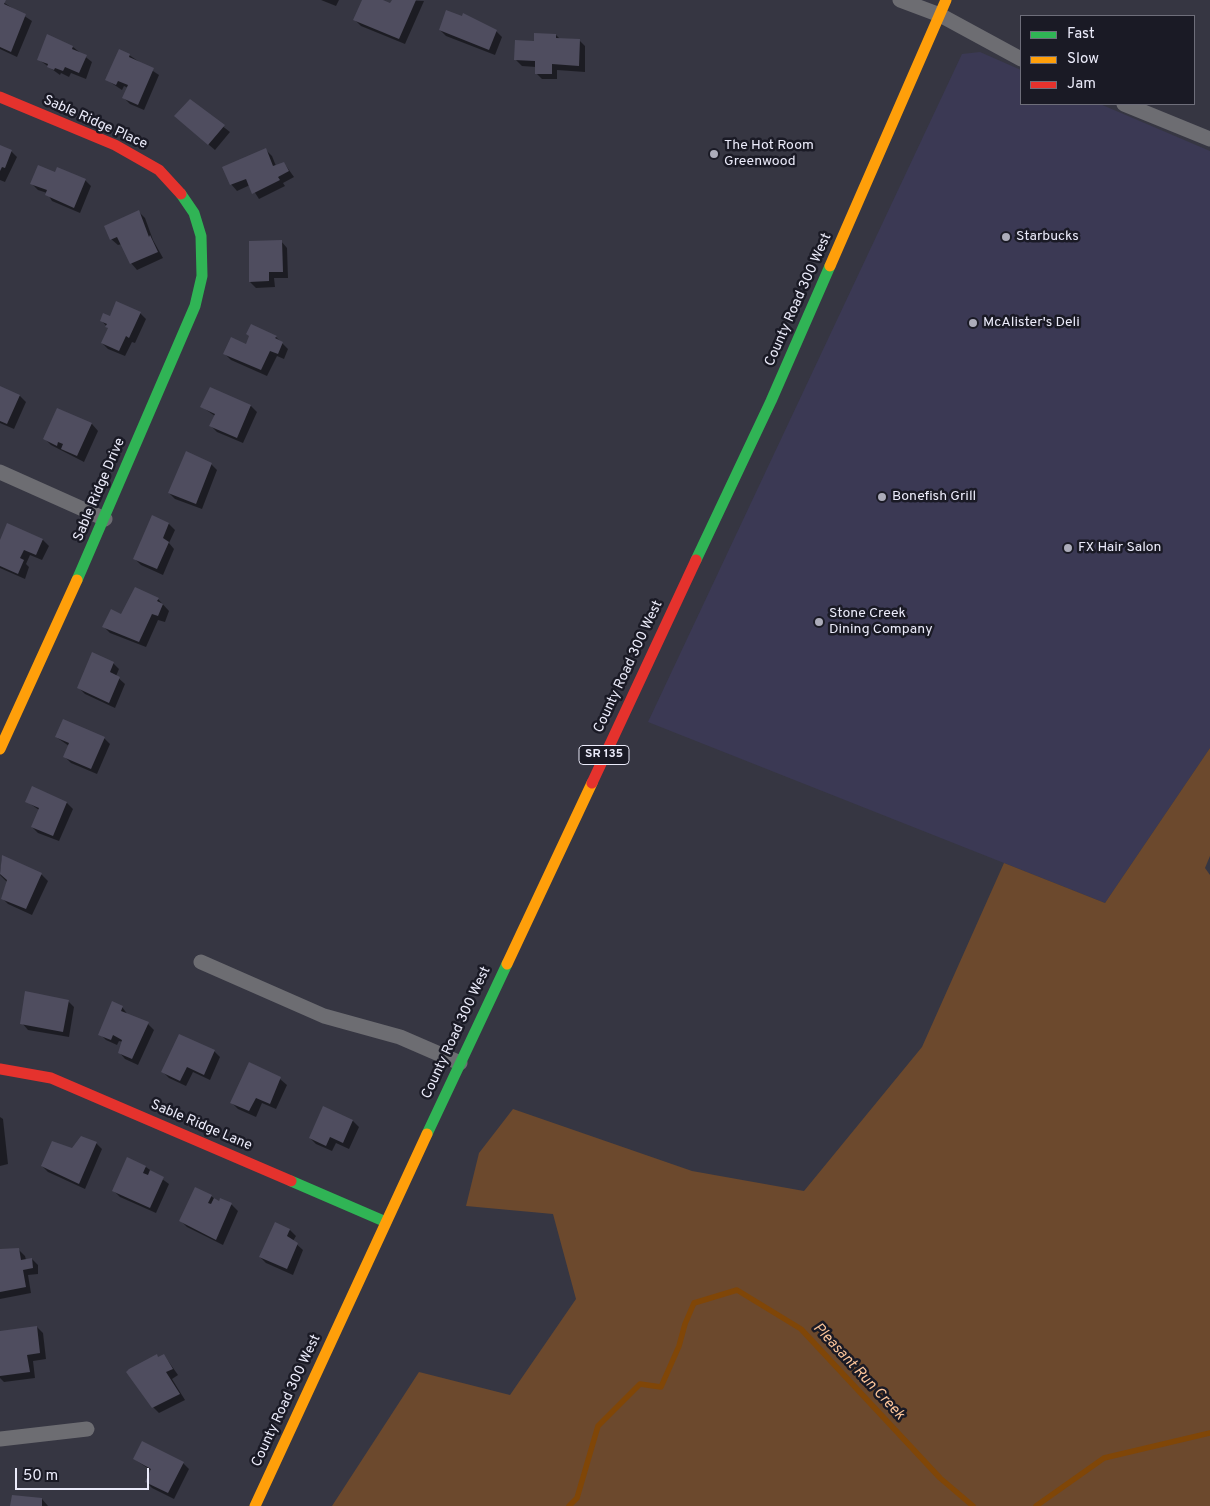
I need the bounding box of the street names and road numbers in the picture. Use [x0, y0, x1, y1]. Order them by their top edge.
street label: Sable Ridge Place [40, 93, 150, 153]
street label: County Road 300 West [762, 231, 836, 369]
street label: Sable Ridge Drive [71, 436, 129, 544]
street label: County Road 300 West [591, 598, 667, 736]
road number: SR 135 [579, 746, 629, 764]
street label: County Road 300 West [419, 964, 495, 1102]
street label: Sable Ridge Lane [148, 1097, 254, 1155]
street label: County Road 300 West [249, 1332, 325, 1470]

